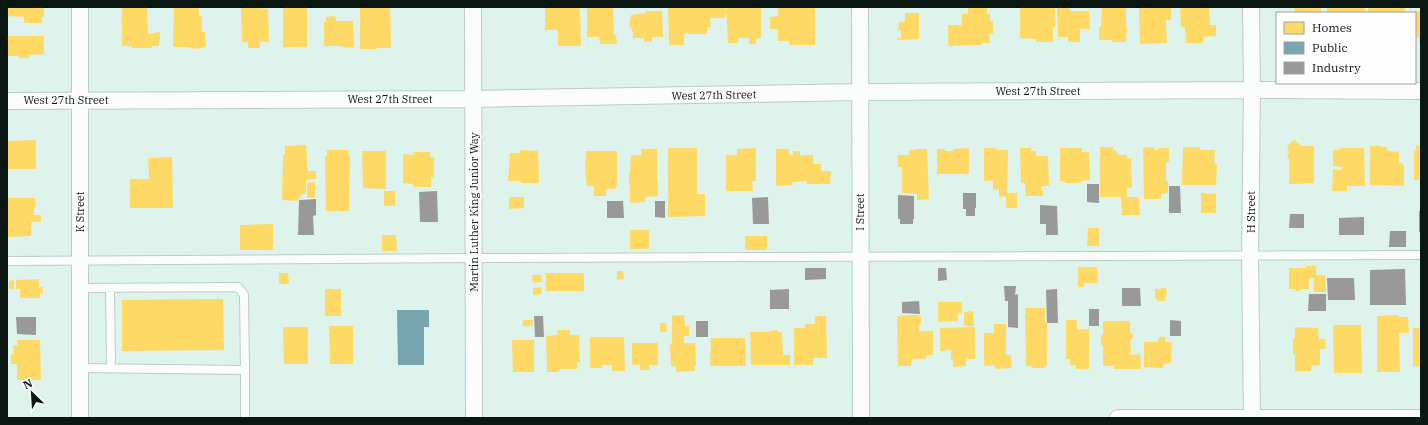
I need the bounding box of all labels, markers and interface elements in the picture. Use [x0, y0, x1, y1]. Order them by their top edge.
legend [1276, 12, 1416, 84]
text: Homes [1312, 20, 1352, 35]
text: Public [1312, 40, 1348, 55]
text: Industry [1312, 60, 1361, 75]
street label: West 27th Street [995, 84, 1081, 98]
street label: West 27th Street [671, 87, 757, 103]
street label: West 27th Street [347, 92, 433, 106]
street label: West 27th Street [23, 93, 109, 107]
street label: Martin Luther King Junior Way [467, 132, 481, 292]
street label: K Street [73, 191, 87, 233]
street label: H Street [1244, 191, 1258, 233]
street label: I Street [853, 193, 867, 231]
north arrow [12, 373, 52, 413]
text: N [21, 376, 35, 392]

